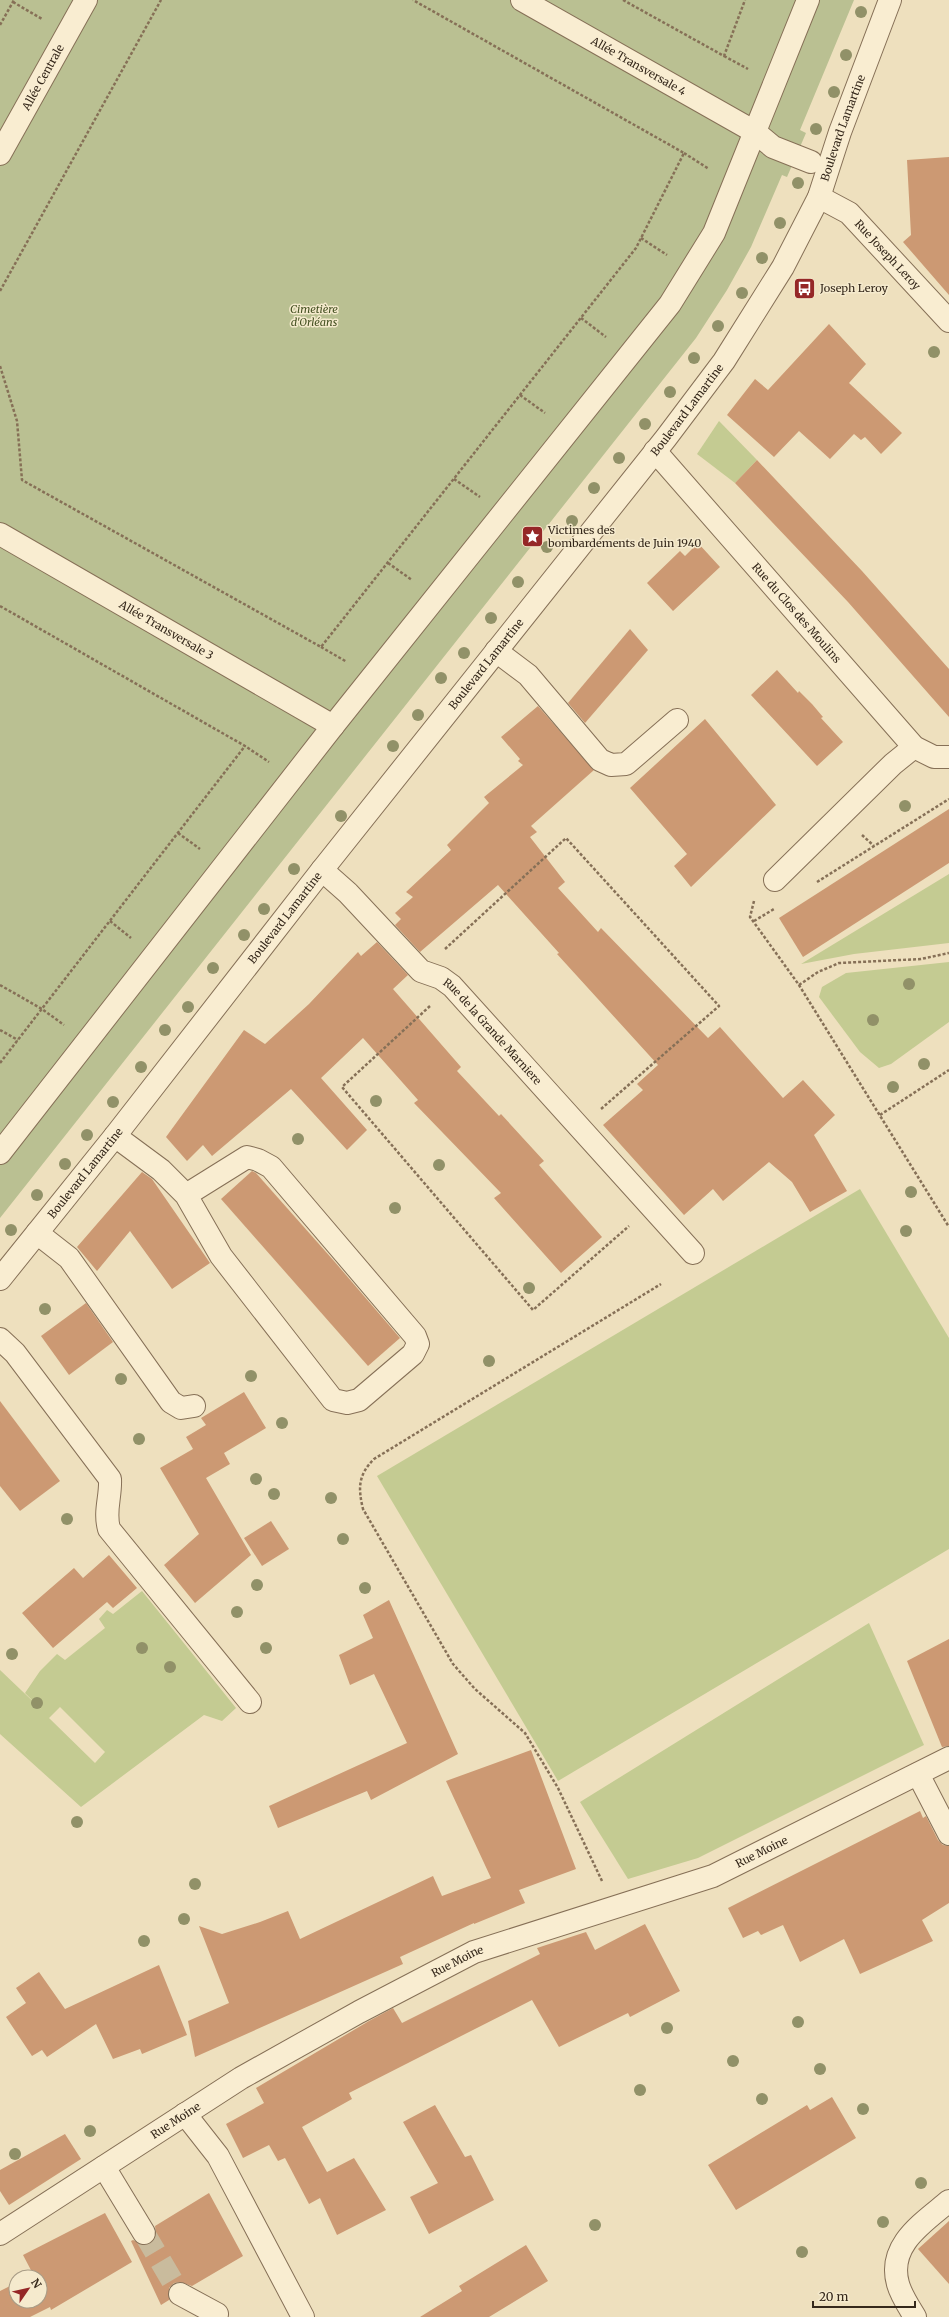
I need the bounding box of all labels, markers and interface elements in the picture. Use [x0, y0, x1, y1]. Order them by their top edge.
street label: Allée Transversale 4 [588, 33, 689, 99]
street label: Allée Centrale [18, 42, 67, 113]
street label: Boulevard Lamartine [818, 72, 868, 183]
street label: Rue Joseph Leroy [851, 216, 923, 292]
bus stop icon: Joseph Leroy [791, 275, 817, 301]
place label: Joseph Leroy [820, 281, 888, 295]
park label: Cimetière d'Orléans [290, 302, 338, 329]
street label: Boulevard Lamartine [648, 361, 727, 459]
place icon: Victimes des bombardements de Juin 1940 [519, 523, 545, 549]
place label: Victimes des bombardements de Juin 1940 [547, 523, 701, 550]
street label: Rue du Clos des Moulins [749, 560, 844, 666]
street label: Allée Transversale 3 [116, 597, 216, 663]
street label: Boulevard Lamartine [446, 616, 527, 712]
street label: Boulevard Lamartine [245, 869, 325, 966]
street label: Rue de la Grande Marniere [441, 975, 545, 1088]
street label: Boulevard Lamartine [45, 1125, 126, 1221]
street label: Rue Moine [733, 1833, 790, 1871]
street label: Rue Moine [429, 1942, 485, 1980]
street label: Rue Moine [148, 2099, 203, 2142]
north arrow [8, 2269, 48, 2309]
text: N [28, 2276, 45, 2291]
scale bar [813, 2283, 915, 2309]
text: 20 m [819, 2289, 848, 2304]

